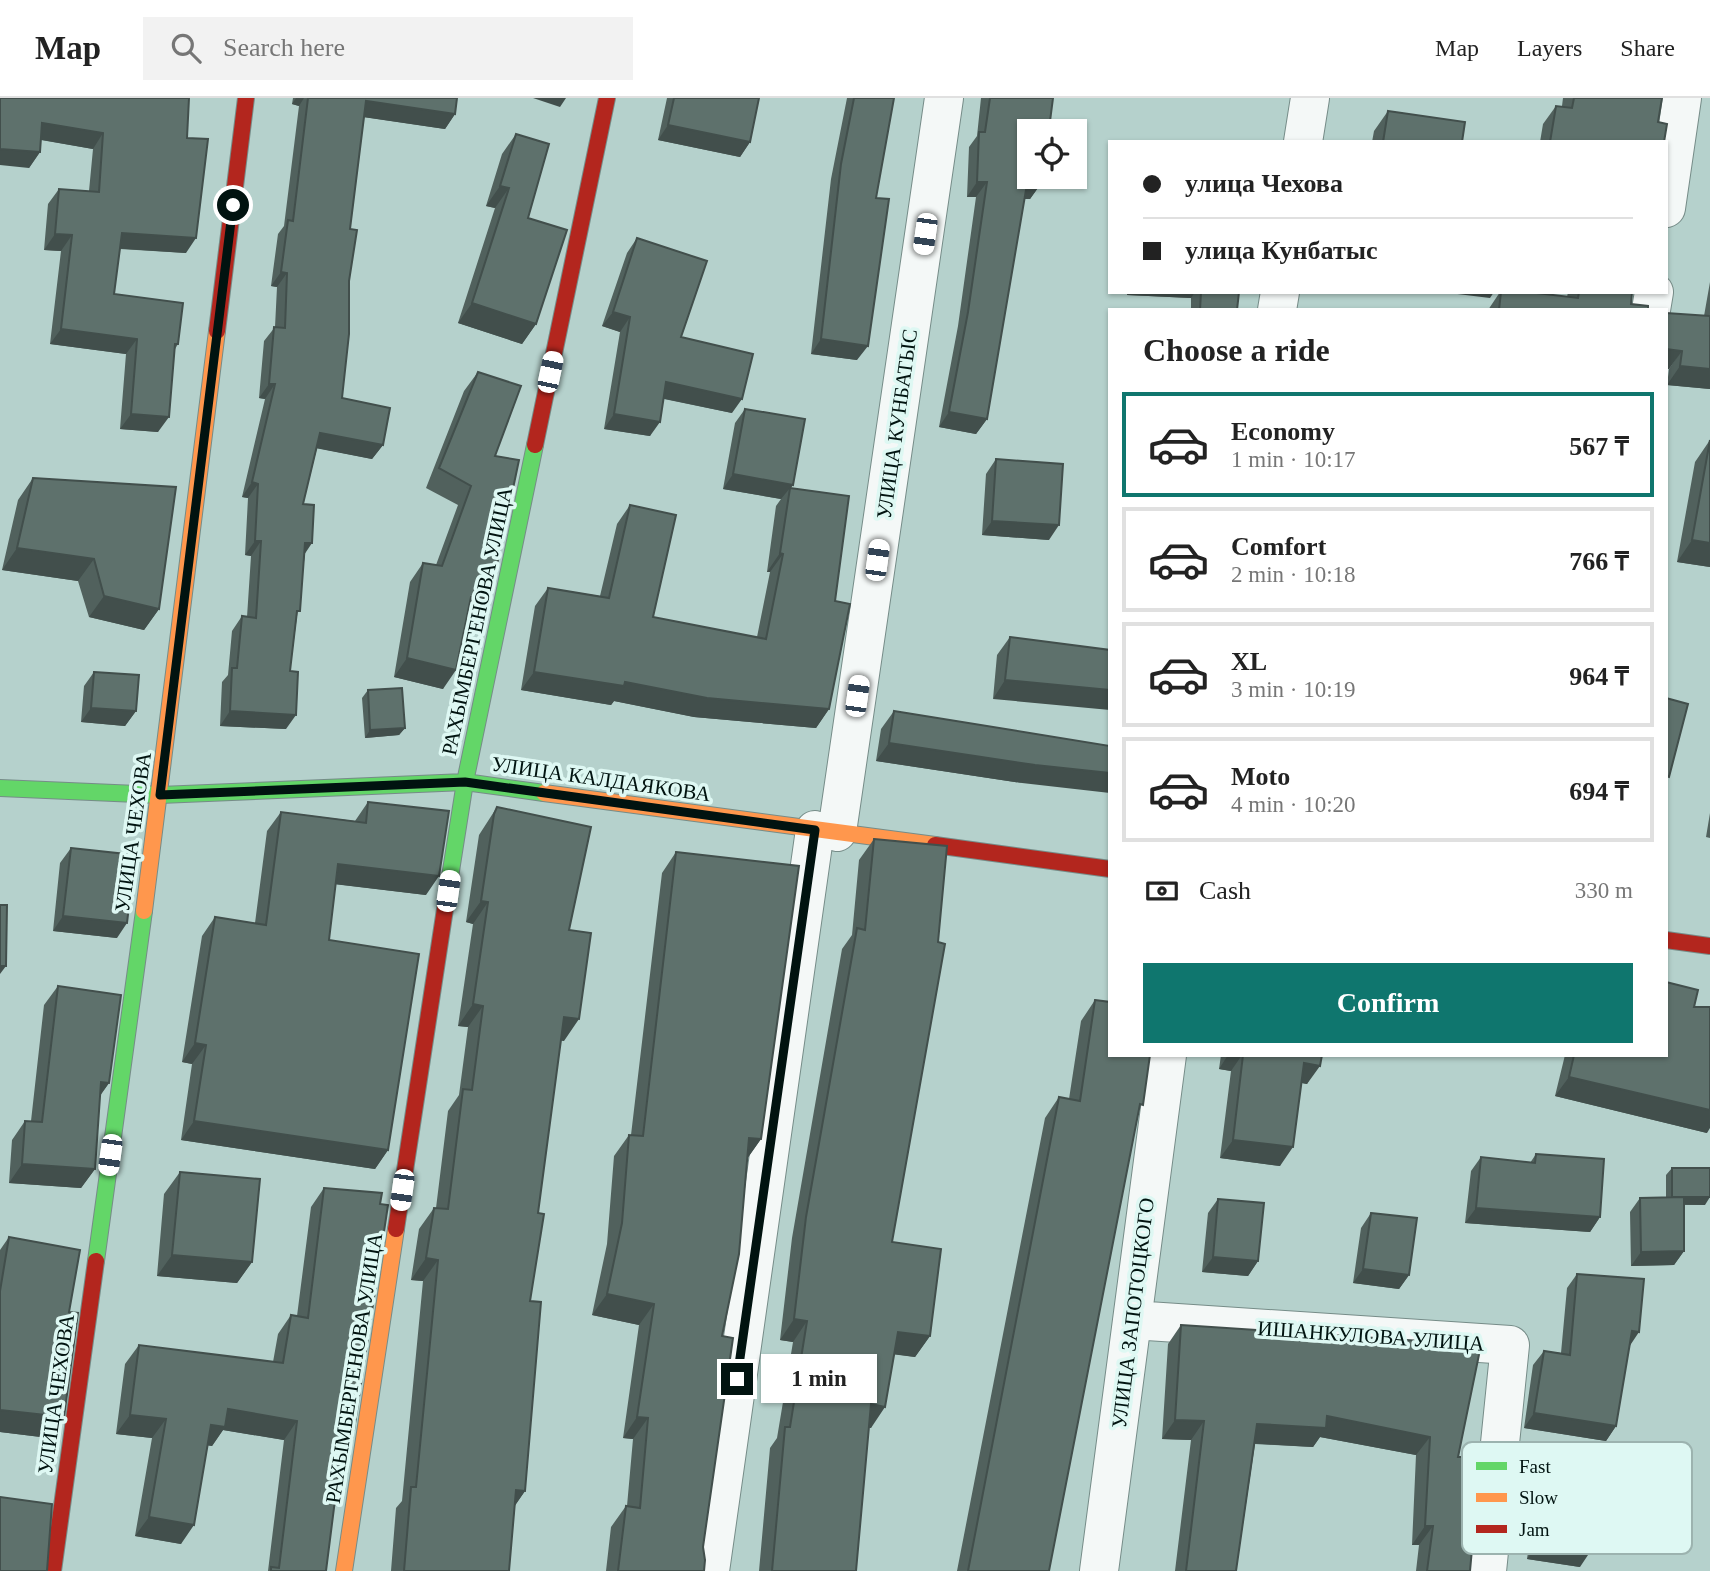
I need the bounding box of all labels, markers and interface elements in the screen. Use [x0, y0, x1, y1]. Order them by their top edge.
search box [143, 17, 633, 80]
icon: search [167, 29, 205, 67]
text: Map [35, 30, 101, 66]
text: Search here [223, 33, 345, 62]
text: Map [1435, 35, 1479, 61]
text: Layers [1517, 35, 1582, 61]
text: Share [1620, 35, 1675, 61]
map controls [1017, 119, 1087, 189]
button: locate [1017, 119, 1087, 189]
text: улица Чехова [1185, 169, 1343, 198]
route start [217, 189, 249, 221]
car [912, 212, 939, 256]
text: улица Кунбатыс [1185, 236, 1378, 265]
street label: УЛИЦА КУНБАТЫС [872, 328, 922, 520]
text: Choose a ride [1143, 332, 1330, 368]
car [536, 349, 565, 395]
icon: car [1147, 413, 1210, 476]
text: Economy [1231, 417, 1335, 446]
text: 567 ₸ [1569, 432, 1629, 461]
text: 1 min · 10:17 [1231, 447, 1356, 472]
street label: РАХЫМБЕРГЕНОВА УЛИЦА [437, 484, 517, 757]
icon: car [1147, 528, 1210, 591]
text: Comfort [1231, 532, 1326, 561]
car [864, 538, 891, 582]
text: 766 ₸ [1569, 547, 1629, 576]
text: 2 min · 10:18 [1231, 562, 1356, 587]
icon: car [1147, 643, 1210, 706]
text: XL [1231, 647, 1267, 676]
text: 964 ₸ [1569, 662, 1629, 691]
car [844, 674, 871, 718]
text: 3 min · 10:19 [1231, 677, 1356, 702]
street label: УЛИЦА ЧЕХОВА [110, 750, 156, 913]
street label: УЛИЦА КАЛДАЯКОВА [490, 752, 713, 806]
icon: car [1147, 758, 1210, 821]
text: Moto [1231, 762, 1290, 791]
text: 694 ₸ [1569, 777, 1629, 806]
text: 4 min · 10:20 [1231, 792, 1356, 817]
car [435, 869, 462, 913]
icon: cash [1143, 872, 1181, 910]
text: Cash [1199, 876, 1251, 905]
text: 330 m [1575, 878, 1633, 903]
button: Confirm [1143, 963, 1633, 1043]
car [97, 1133, 124, 1177]
car [389, 1168, 416, 1212]
street label: УЛИЦА ЗАПОТОЦКОГО [1107, 1196, 1159, 1430]
street label: РАХЫМБЕРГЕНОВА УЛИЦА [321, 1230, 387, 1505]
street label: УЛИЦА ЧЕХОВА [33, 1312, 79, 1475]
street label: ИШАНКУЛОВА УЛИЦА [1257, 1316, 1486, 1356]
callout: 1 min [762, 1354, 877, 1404]
route end [721, 1363, 753, 1395]
text: 1 min [791, 1366, 847, 1391]
legend [1462, 1442, 1692, 1554]
text: Fast [1519, 1456, 1551, 1477]
text: Slow [1519, 1487, 1558, 1508]
text: Jam [1519, 1519, 1550, 1540]

